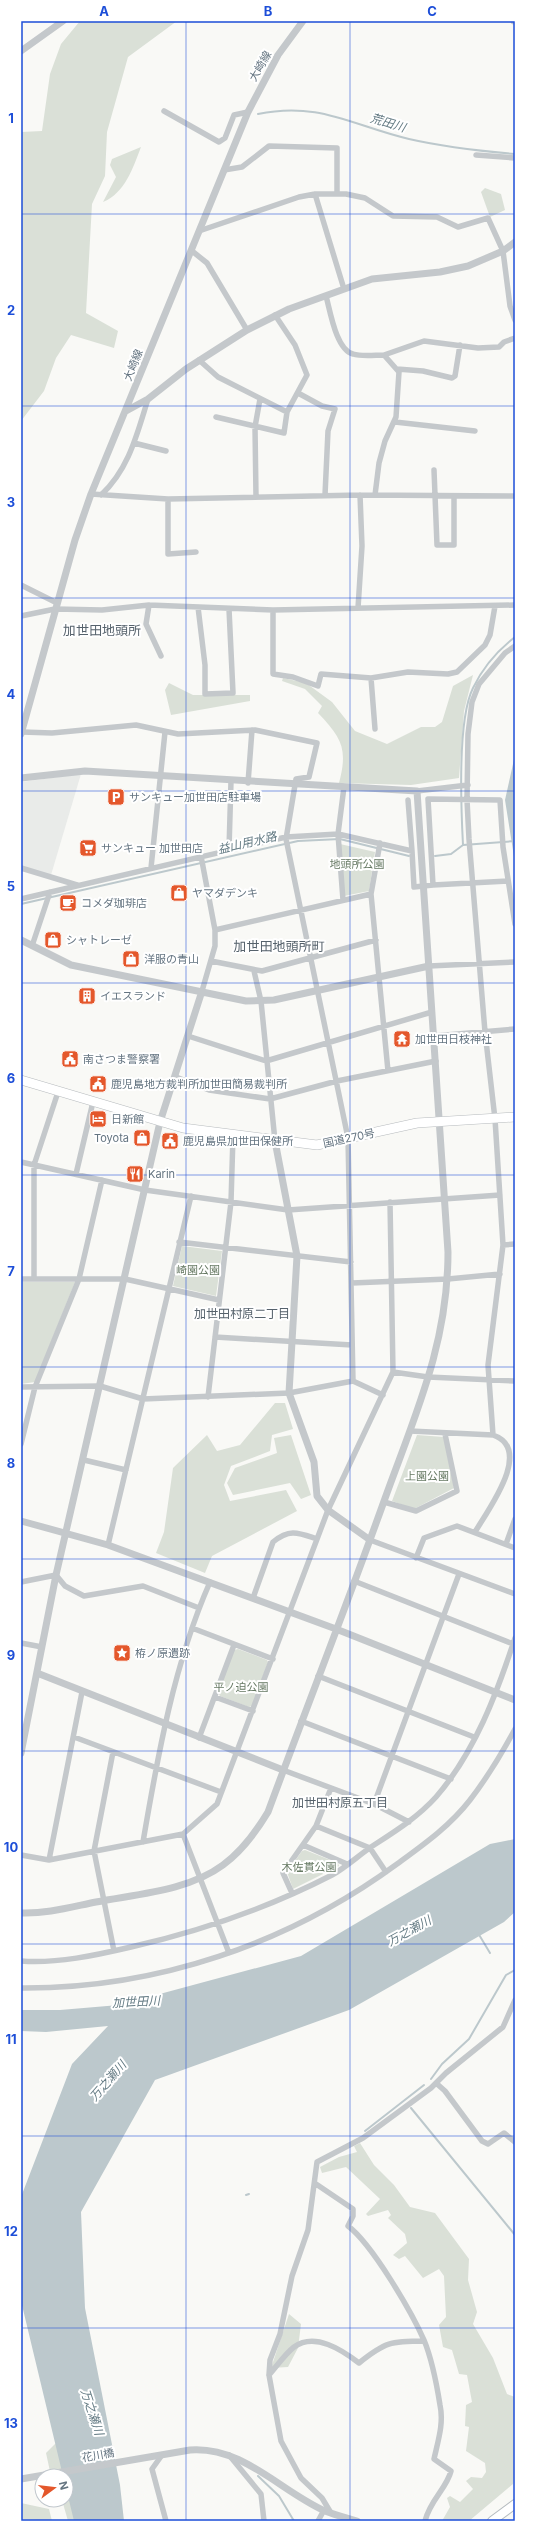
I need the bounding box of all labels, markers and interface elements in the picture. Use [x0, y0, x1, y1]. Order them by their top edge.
text: A [99, 3, 109, 19]
text: B [264, 3, 273, 19]
text: C [427, 3, 437, 19]
street label: 大崎線 [246, 48, 274, 84]
text: 1 [8, 110, 14, 126]
water label: 荒田川 [369, 110, 409, 136]
text: 2 [7, 302, 15, 318]
street label: 大崎線 [120, 347, 146, 383]
text: 3 [7, 494, 15, 510]
district label: 加世田地頭所 [63, 622, 141, 638]
text: 4 [7, 686, 16, 702]
parking icon: サンキュー加世田店駐車場 [106, 787, 126, 807]
place label: サンキュー加世田店駐車場 [129, 790, 261, 804]
water label: 益山用水路 [216, 828, 279, 857]
supermarket icon: サンキュー 加世田店 [78, 838, 98, 858]
place label: サンキュー 加世田店 [101, 841, 203, 855]
park label: 地頭所公園 [330, 857, 385, 871]
text: 5 [7, 878, 15, 894]
shop icon: ヤマダデンキ [169, 883, 189, 903]
place label: ヤマダデンキ [192, 886, 258, 900]
cafe icon: コメダ珈琲店 [58, 893, 78, 913]
place label: コメダ珈琲店 [81, 896, 147, 910]
shop icon: シャトレーゼ [43, 930, 63, 950]
place label: シャトレーゼ [66, 933, 132, 947]
district label: 加世田地頭所町 [233, 938, 325, 954]
shop icon: 洋服の青山 [121, 949, 141, 969]
place label: 洋服の青山 [144, 952, 199, 966]
building icon: イエスランド [77, 986, 97, 1006]
place label: イエスランド [100, 989, 166, 1003]
temple icon: 加世田日枝神社 [392, 1029, 412, 1049]
place label: 加世田日枝神社 [415, 1032, 492, 1046]
public building icon: 南さつま警察署 [60, 1049, 80, 1069]
place label: 南さつま警察署 [83, 1052, 160, 1066]
text: 6 [7, 1070, 15, 1086]
public building icon: 鹿児島地方裁判所加世田簡易裁判所 [88, 1074, 108, 1094]
place label: 鹿児島地方裁判所加世田簡易裁判所 [111, 1077, 288, 1091]
hotel icon: 日新館 [88, 1109, 108, 1129]
place label: 日新館 [111, 1112, 144, 1126]
street label: 国道270号 [322, 1126, 376, 1150]
shop icon: Toyota [132, 1128, 152, 1148]
place label: Toyota [94, 1131, 129, 1145]
public building icon: 鹿児島県加世田保健所 [160, 1131, 180, 1151]
place label: 鹿児島県加世田保健所 [183, 1134, 294, 1148]
restaurant icon: Karin [125, 1164, 145, 1184]
place label: Karin [148, 1167, 175, 1181]
text: 7 [7, 1263, 15, 1279]
park label: 崎園公園 [176, 1263, 220, 1277]
district label: 加世田村原二丁目 [194, 1306, 290, 1321]
text: 8 [7, 1455, 15, 1471]
park label: 上園公園 [405, 1469, 449, 1483]
place icon: 栫ノ原遺跡 [112, 1643, 132, 1663]
place label: 栫ノ原遺跡 [135, 1646, 190, 1660]
text: 9 [7, 1647, 15, 1663]
park label: 平ノ迫公園 [214, 1680, 269, 1694]
district label: 加世田村原五丁目 [292, 1795, 388, 1810]
text: 10 [4, 1839, 18, 1855]
park label: 木佐貫公園 [282, 1860, 337, 1874]
water label: 万之瀬川 [384, 1911, 435, 1949]
water label: 加世田川 [112, 1993, 162, 2010]
text: 11 [5, 2031, 17, 2047]
water label: 万之瀬川 [86, 2056, 130, 2104]
text: 12 [4, 2223, 18, 2239]
water label: 万之瀬川 [78, 2387, 108, 2439]
text: 13 [4, 2415, 18, 2431]
street label: 花川橋 [81, 2445, 115, 2465]
north arrow [34, 2468, 74, 2508]
text: N [56, 2480, 72, 2491]

